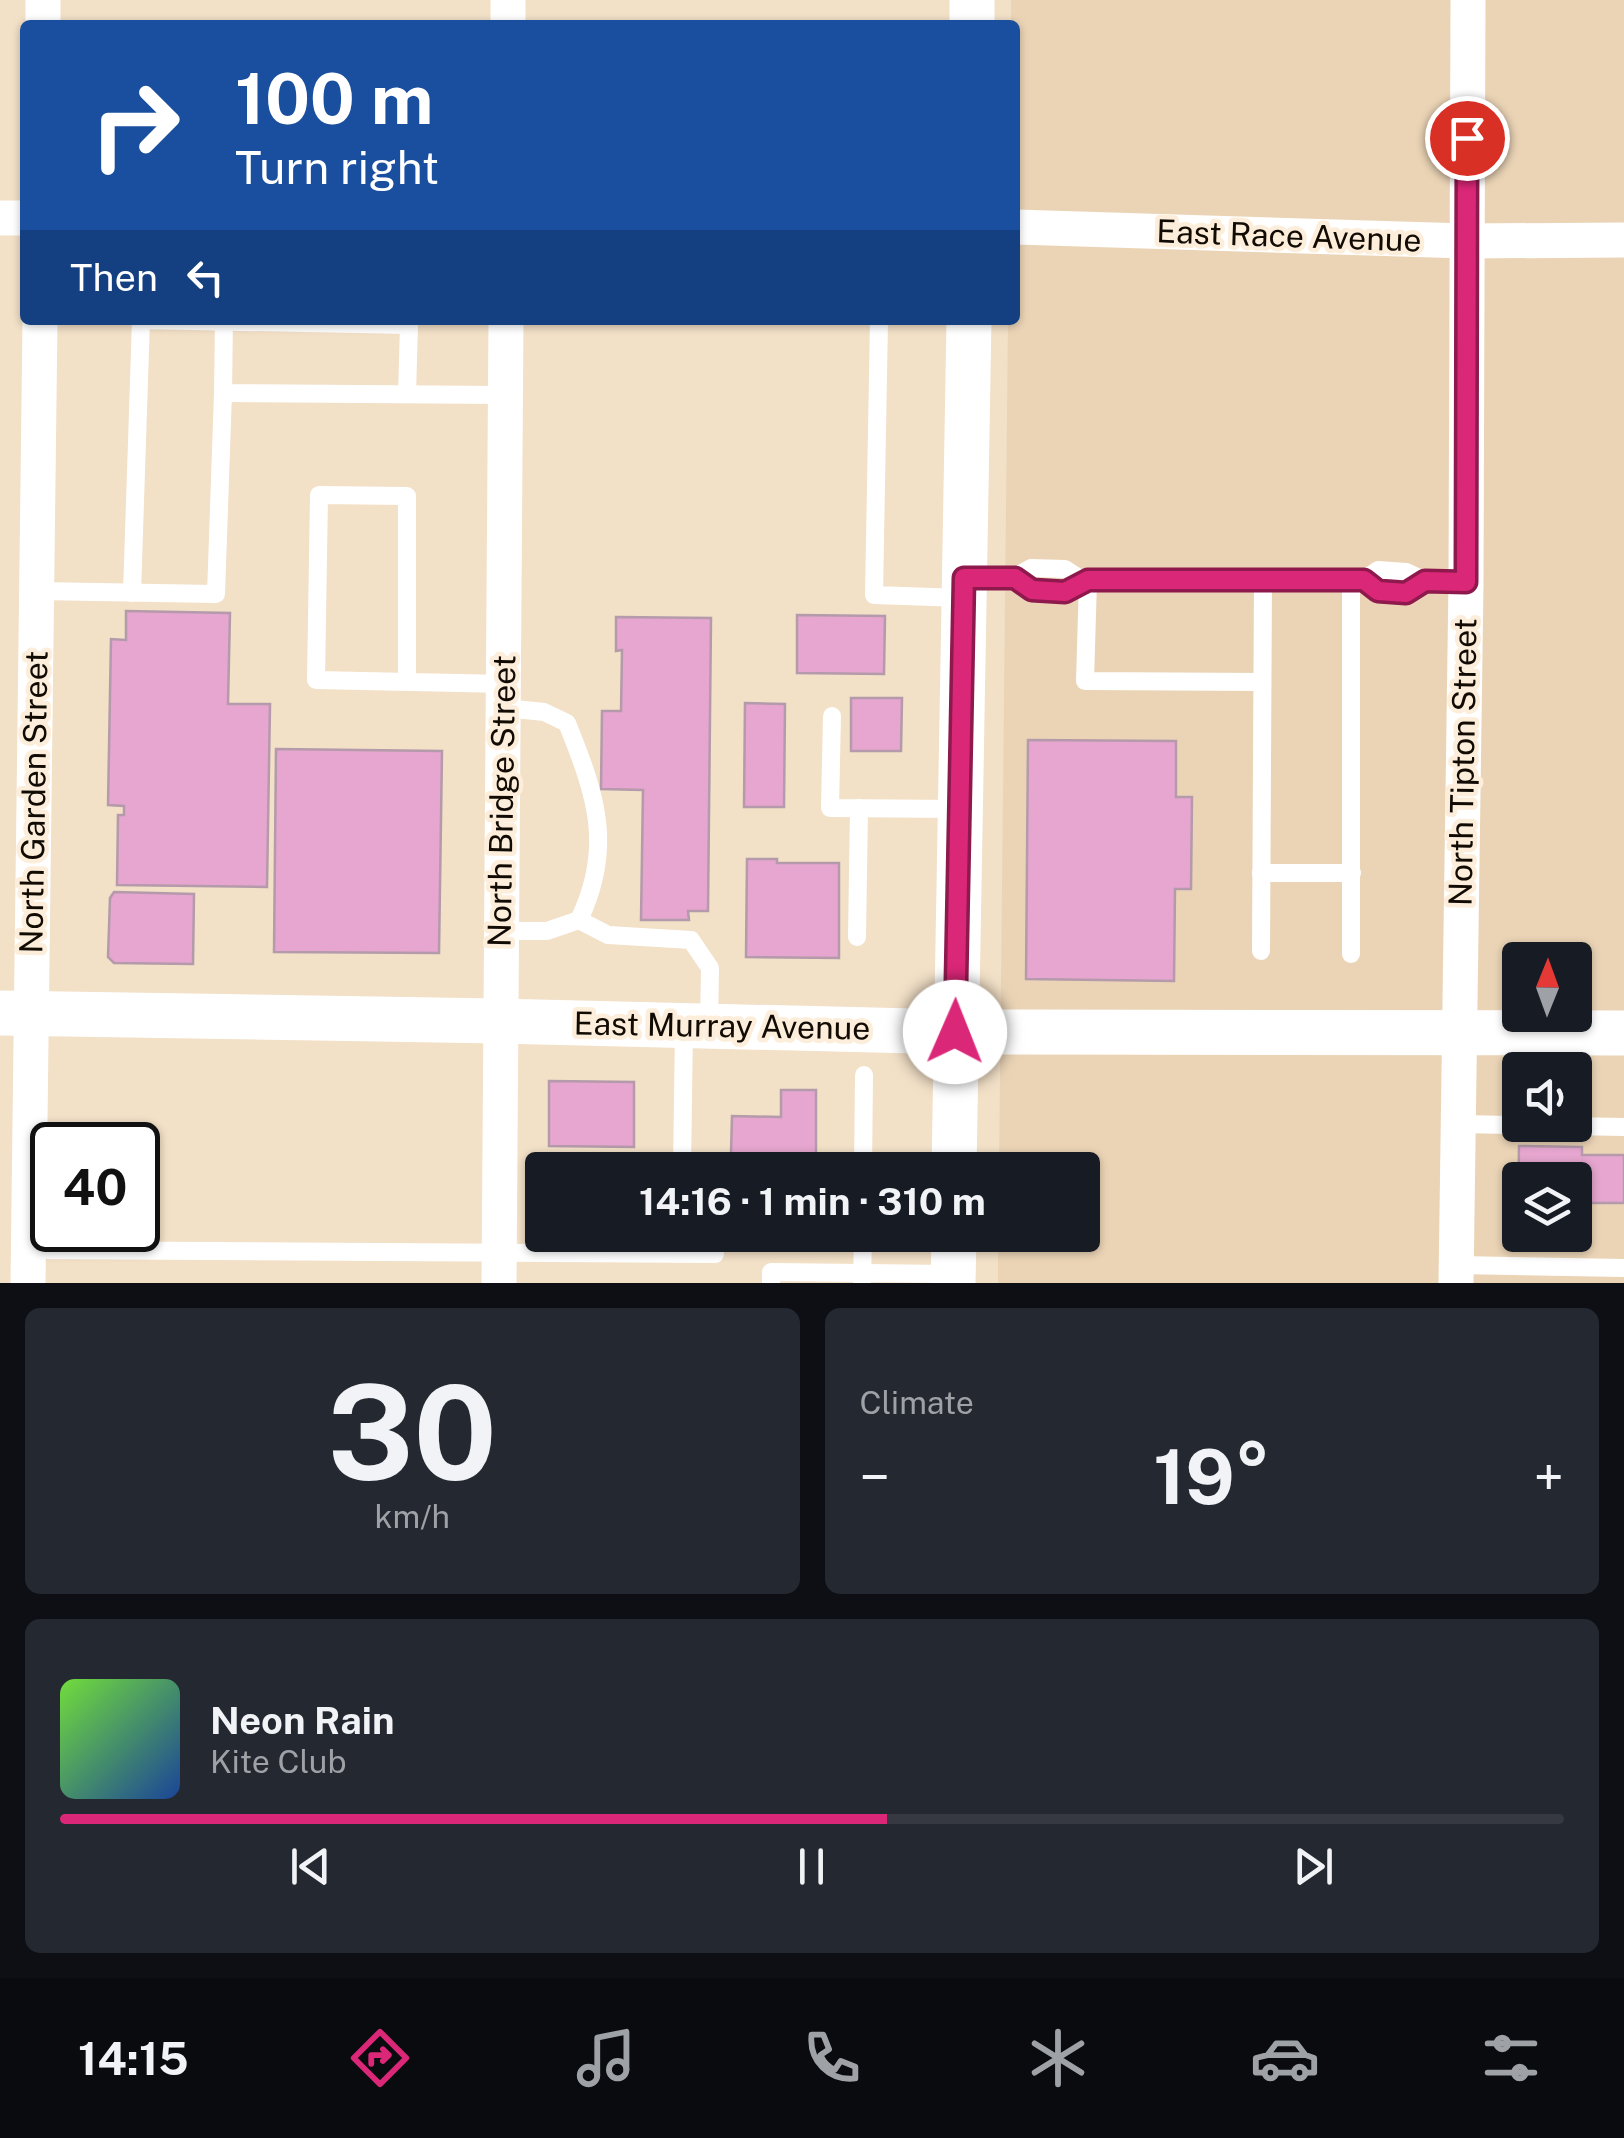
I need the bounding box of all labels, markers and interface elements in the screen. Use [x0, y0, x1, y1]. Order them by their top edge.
text: 100 m [235, 57, 433, 140]
icon: right [70, 60, 200, 190]
pin [1425, 96, 1510, 181]
icon: arrive [1440, 111, 1495, 166]
text: Turn right [235, 141, 439, 194]
street label: East Race Avenue [1156, 212, 1422, 259]
icon: left [178, 250, 233, 305]
text: Then [70, 255, 158, 300]
street label: North Tipton Street [1441, 618, 1484, 906]
street label: North Garden Street [12, 650, 55, 954]
street label: North Bridge Street [480, 655, 523, 947]
north arrow [1502, 942, 1592, 1032]
map controls [1502, 942, 1592, 1252]
position arrow [903, 980, 1007, 1084]
street label: East Murray Avenue [573, 1004, 871, 1047]
button: sound [1502, 1052, 1592, 1142]
speed limit sign: 40 [30, 1122, 160, 1252]
button: layers [1502, 1162, 1592, 1252]
text: 14:16 · 1 min · 310 m [639, 1179, 986, 1224]
text: 30 [327, 1357, 497, 1509]
text: Climate [860, 1384, 974, 1421]
text: 19° [1153, 1433, 1270, 1521]
text: − [860, 1445, 890, 1509]
text: + [1533, 1445, 1564, 1509]
text: km/h [375, 1498, 450, 1535]
text: Neon Rain [210, 1698, 394, 1743]
text: Kite Club [210, 1743, 347, 1780]
icon: previous [283, 1839, 338, 1894]
icon: pause [784, 1839, 839, 1894]
icon: next [1286, 1839, 1341, 1894]
icon: directions [345, 2023, 415, 2093]
icon: music [571, 2023, 641, 2093]
icon: phone [797, 2023, 867, 2093]
icon: climate [1023, 2023, 1093, 2093]
icon: car [1250, 2023, 1320, 2093]
icon: filters [1476, 2023, 1546, 2093]
text: 14:15 [78, 2032, 189, 2085]

